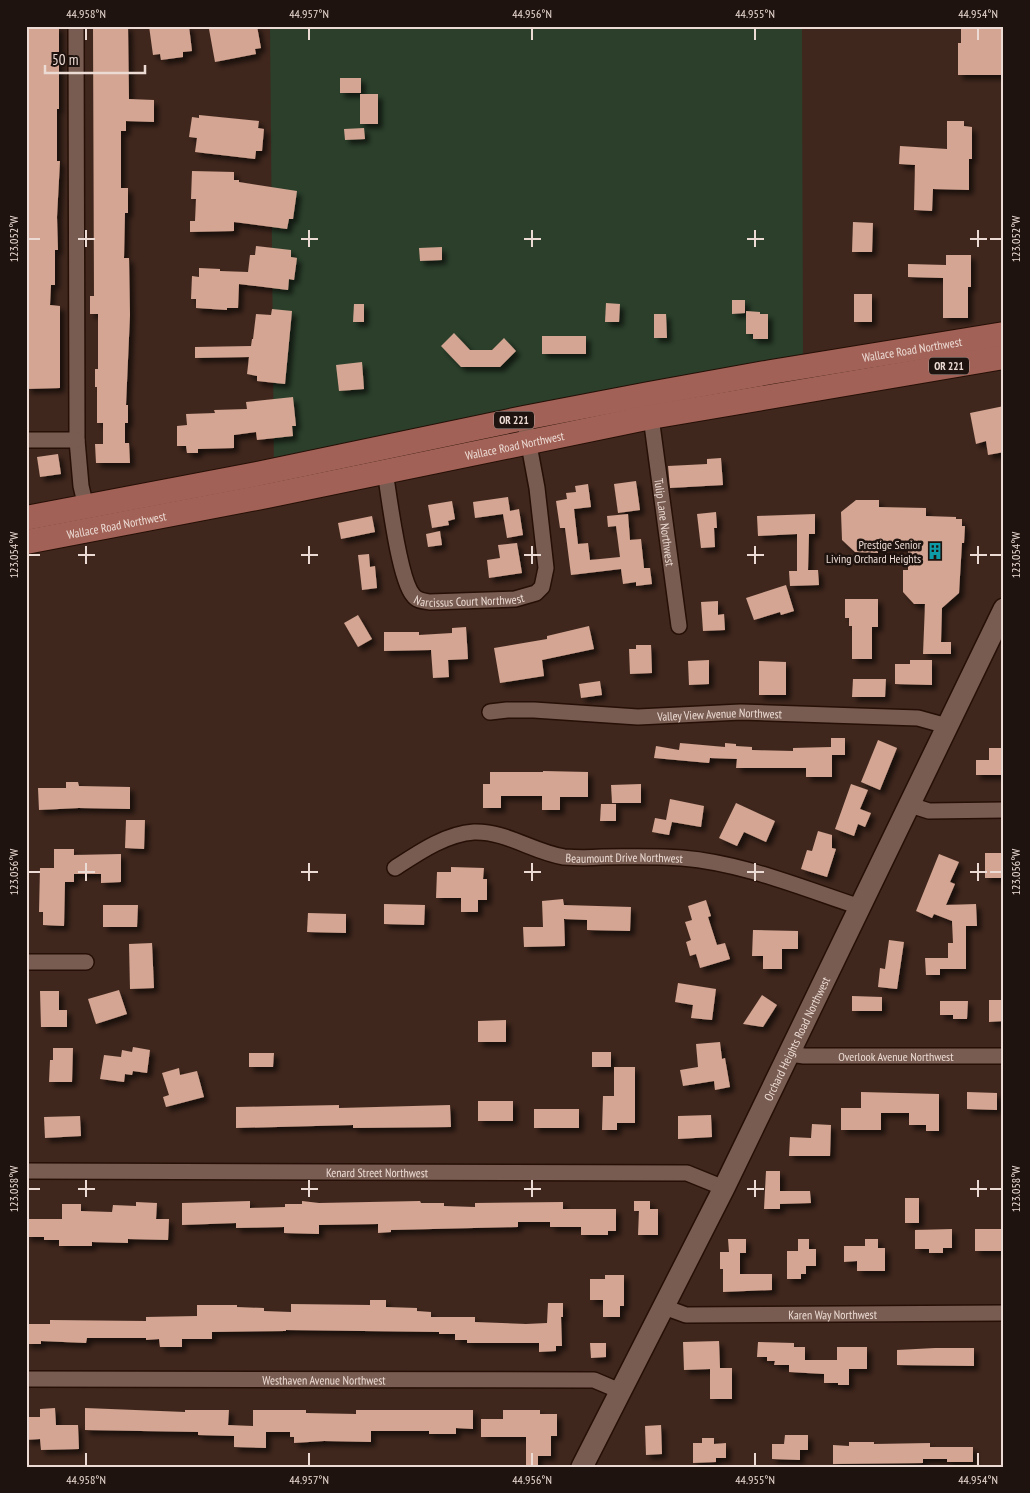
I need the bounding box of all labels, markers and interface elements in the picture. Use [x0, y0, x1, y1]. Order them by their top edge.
text: 44.958°N [66, 6, 106, 21]
text: 44.957°N [289, 6, 329, 21]
text: 44.956°N [512, 6, 552, 21]
text: 44.955°N [735, 6, 775, 21]
text: 44.954°N [958, 6, 998, 21]
scale bar [45, 42, 145, 74]
text: 50 m [52, 50, 78, 69]
text: 123.052°W [6, 216, 21, 262]
text: 123.052°W [1008, 216, 1023, 262]
street label: Wallace Road Northwest [861, 333, 963, 365]
road number: OR 221 [929, 358, 969, 374]
road number: OR 221 [494, 412, 534, 428]
street label: Wallace Road Northwest [464, 427, 566, 463]
street label: Tulip Lane Northwest [652, 477, 678, 568]
street label: Wallace Road Northwest [66, 508, 168, 542]
text: 123.054°W [6, 532, 21, 578]
text: 123.054°W [1008, 532, 1023, 578]
place label: Prestige Senior Living Orchard Heights [826, 537, 922, 566]
building icon: Prestige Senior Living Orchard Heights [925, 541, 945, 561]
street label: Narcissus Court Northwest [412, 589, 526, 610]
street label: Valley View Avenue Northwest [656, 704, 783, 724]
text: 123.056°W [6, 849, 21, 895]
street label: Beaumount Drive Northwest [565, 849, 684, 866]
text: 123.056°W [1008, 849, 1023, 895]
street label: Orchard Heights Road Northwest [760, 974, 833, 1103]
street label: Overlook Avenue Northwest [838, 1049, 954, 1064]
street label: Kenard Street Northwest [326, 1164, 429, 1180]
text: 123.058°W [6, 1166, 21, 1212]
text: 123.058°W [1008, 1166, 1023, 1212]
street label: Karen Way Northwest [788, 1306, 878, 1322]
street label: Westhaven Avenue Northwest [262, 1372, 386, 1387]
text: 44.958°N [66, 1472, 106, 1487]
text: 44.957°N [289, 1472, 329, 1487]
text: 44.956°N [512, 1472, 552, 1487]
text: 44.955°N [735, 1472, 775, 1487]
text: 44.954°N [958, 1472, 998, 1487]

